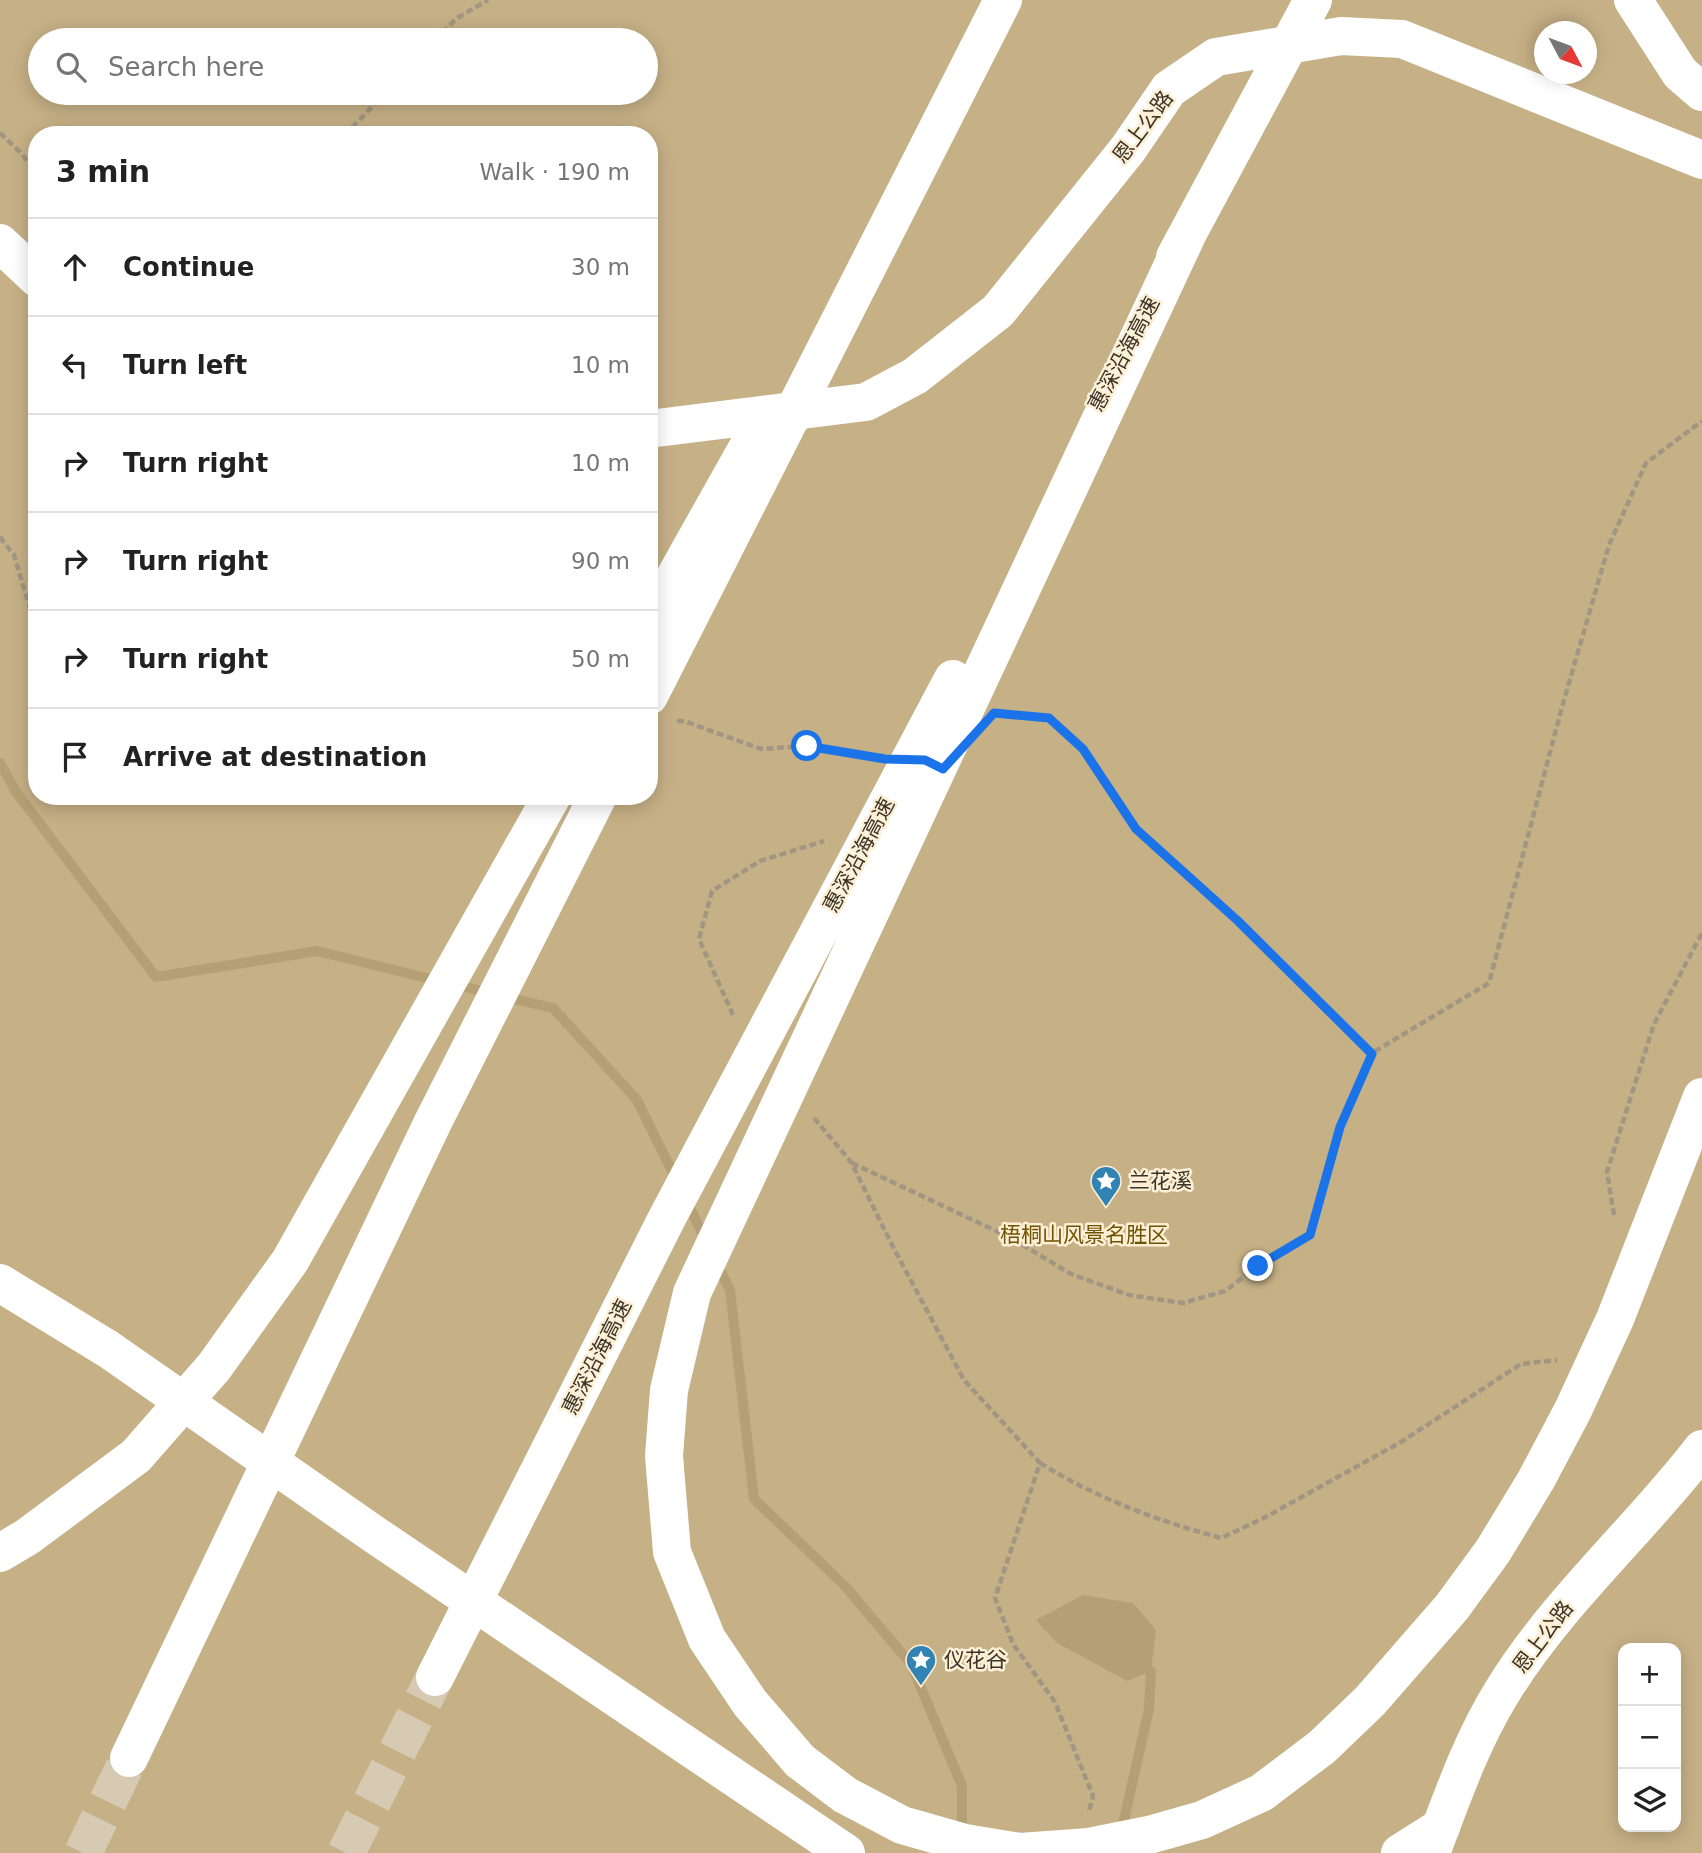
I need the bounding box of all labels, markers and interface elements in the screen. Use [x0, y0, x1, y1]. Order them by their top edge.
north arrow [1534, 21, 1597, 84]
search box [28, 28, 658, 105]
icon: search [52, 48, 90, 86]
text: Search here [108, 52, 264, 82]
street label: 恩上公路 [1108, 86, 1178, 168]
text: 3 min [56, 154, 150, 189]
text: Walk · 190 m [479, 159, 630, 185]
icon: ahead [56, 248, 94, 286]
text: Continue [123, 252, 254, 282]
text: 30 m [571, 254, 630, 280]
street label: 惠深沿海高速 [1084, 293, 1164, 415]
icon: left [56, 346, 94, 384]
text: Turn left [123, 350, 247, 380]
text: 10 m [571, 352, 630, 378]
icon: right [56, 444, 94, 482]
text: Turn right [123, 448, 268, 478]
text: 10 m [571, 450, 630, 476]
icon: right [56, 542, 94, 580]
text: Turn right [123, 546, 268, 576]
text: 90 m [571, 548, 630, 574]
icon: right [56, 640, 94, 678]
text: Turn right [123, 644, 268, 674]
text: 50 m [571, 646, 630, 672]
route start [791, 730, 822, 761]
icon: arrive [56, 738, 94, 776]
text: Arrive at destination [123, 742, 427, 772]
street label: 惠深沿海高速 [819, 794, 899, 916]
place icon: 兰花溪 [1089, 1164, 1123, 1208]
place label: 兰花溪 [1129, 1169, 1192, 1193]
park label: 梧桐山风景名胜区 [1000, 1223, 1168, 1247]
route end [1242, 1250, 1273, 1281]
street label: 惠深沿海高速 [558, 1295, 636, 1419]
street label: 恩上公路 [1508, 1596, 1578, 1678]
place icon: 仪花谷 [904, 1643, 938, 1687]
map controls [1618, 1643, 1681, 1832]
button: + [1618, 1643, 1681, 1706]
place label: 仪花谷 [944, 1648, 1007, 1672]
button: − [1618, 1706, 1681, 1769]
button: layers [1618, 1769, 1681, 1832]

